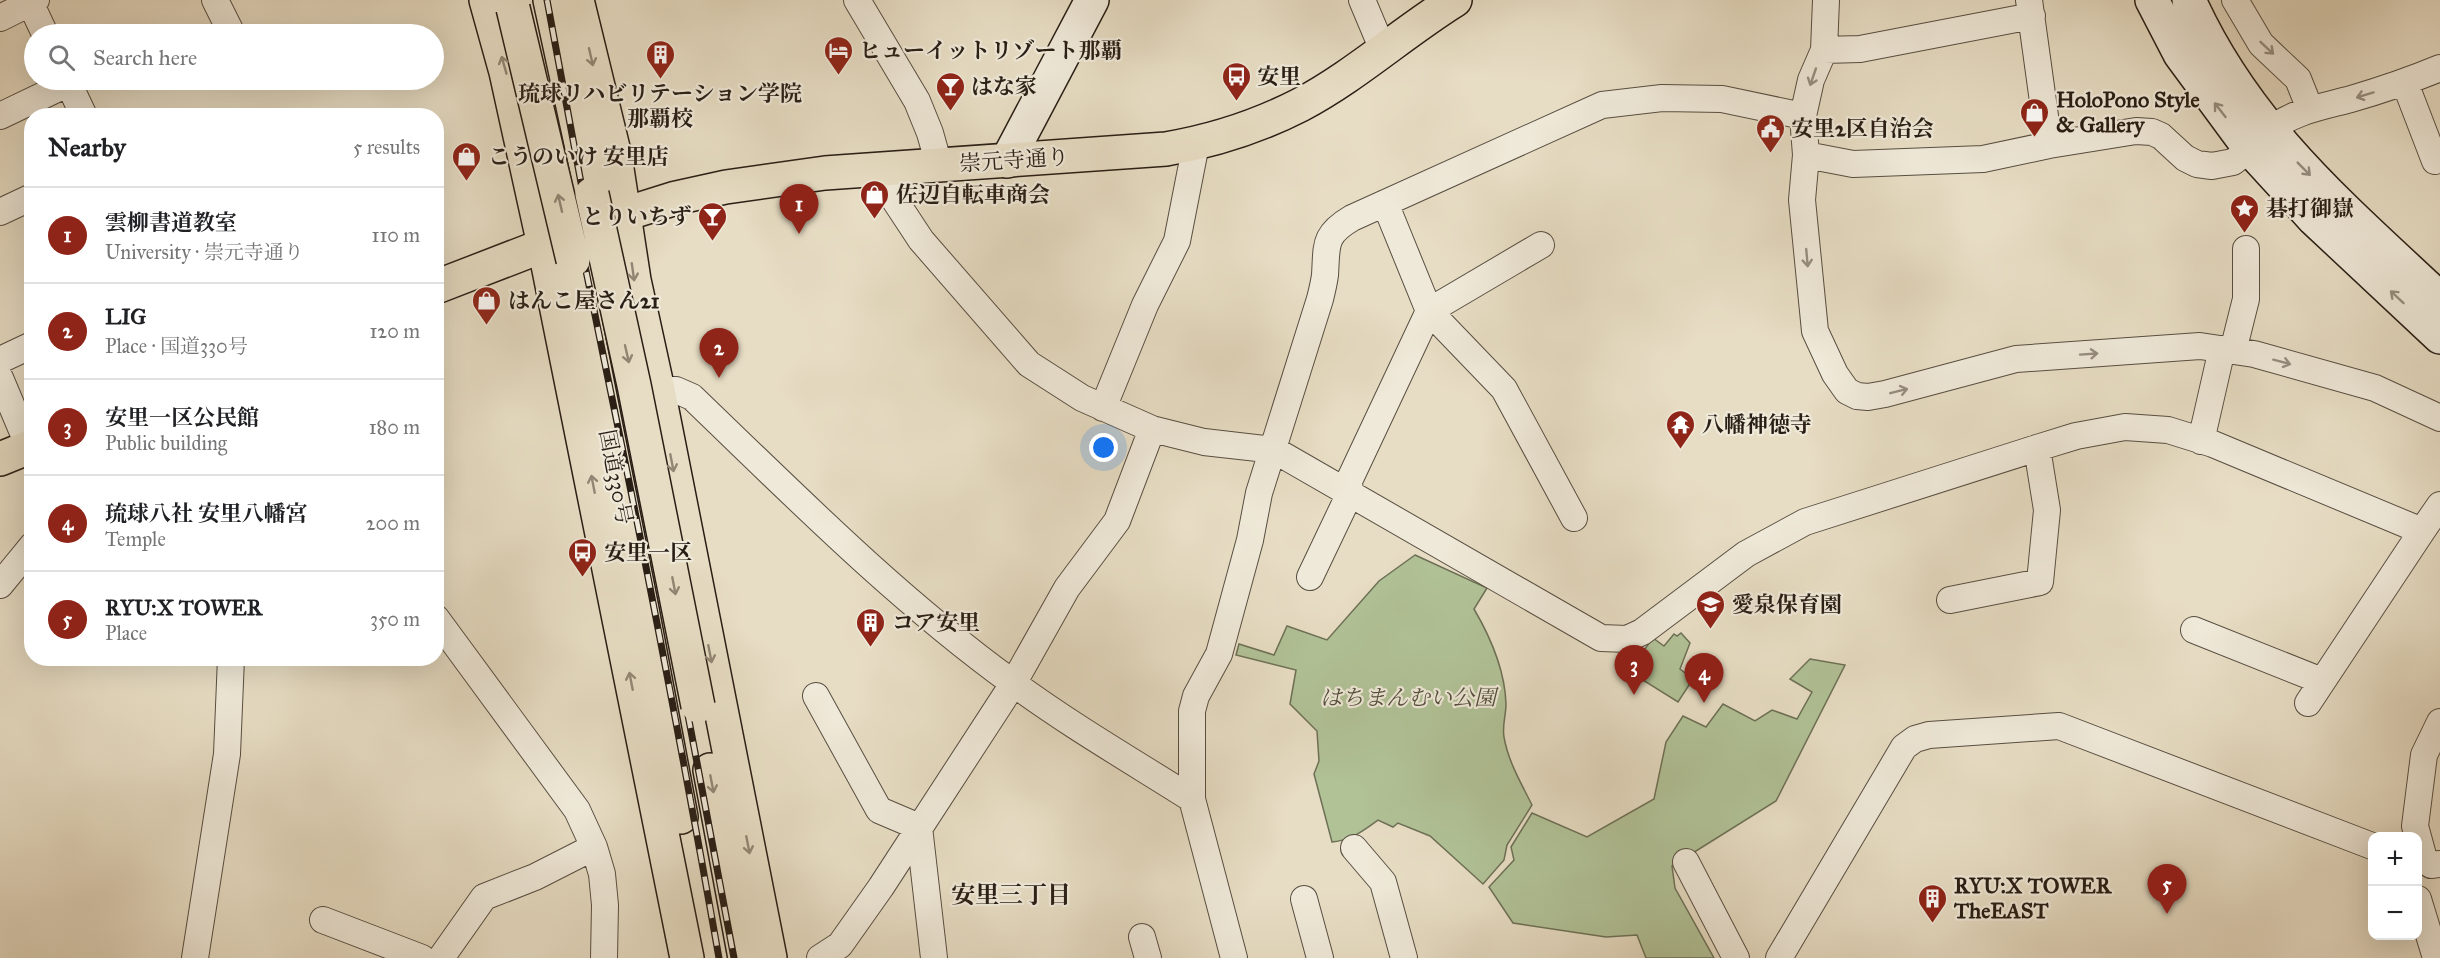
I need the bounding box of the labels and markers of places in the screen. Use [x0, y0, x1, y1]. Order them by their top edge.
hotel icon: ヒューイットリゾート那覇 [822, 34, 854, 76]
place label: ヒューイットリゾート那覇 [859, 37, 1123, 64]
building icon: 琉球リハビリテーション学院 那覇校 [644, 38, 676, 80]
bus stop icon: 安里 [1220, 60, 1252, 102]
place label: 安里 [1257, 63, 1301, 90]
bar icon: はな家 [934, 70, 966, 112]
place label: はな家 [971, 73, 1037, 100]
place label: 琉球リハビリテーション学院 那覇校 [518, 80, 802, 132]
place label: HoloPono Style & Gallery [2056, 86, 2200, 138]
shop icon: HoloPono Style & Gallery [2019, 96, 2051, 138]
public building icon: 安里2区自治会 [1754, 112, 1786, 154]
place label: 安里2区自治会 [1791, 115, 1934, 142]
shop icon: こうのいけ 安里店 [451, 140, 483, 182]
place label: こうのいけ 安里店 [488, 143, 669, 170]
shop icon: 佐辺自転車商会 [859, 178, 891, 220]
place label: 佐辺自転車商会 [896, 181, 1050, 208]
pin: 1 [780, 184, 818, 234]
place icon: 碁打御嶽 [2229, 192, 2261, 234]
place label: 碁打御嶽 [2266, 195, 2354, 222]
bar icon: とりいちず [697, 200, 729, 242]
place label: とりいちず [582, 203, 692, 230]
shop icon: はんこ屋さん21 [471, 284, 503, 326]
place label: はんこ屋さん21 [508, 287, 660, 314]
pin: 2 [700, 328, 738, 378]
temple icon: 八幡神徳寺 [1665, 408, 1697, 450]
place label: 八幡神徳寺 [1702, 411, 1812, 438]
bus stop icon: 安里一区 [567, 536, 599, 578]
place label: 安里一区 [604, 539, 692, 566]
school or university icon: 愛泉保育園 [1695, 588, 1727, 630]
place label: 愛泉保育園 [1732, 591, 1842, 618]
building icon: コア安里 [855, 606, 887, 648]
place label: コア安里 [892, 609, 980, 636]
pin: 3 [1614, 646, 1654, 695]
pin: 4 [1684, 654, 1724, 703]
pin: 5 [2148, 864, 2186, 914]
place label: RYU:X TOWER TheEAST [1953, 872, 2113, 924]
building icon: RYU:X TOWER TheEAST [1917, 882, 1949, 924]

